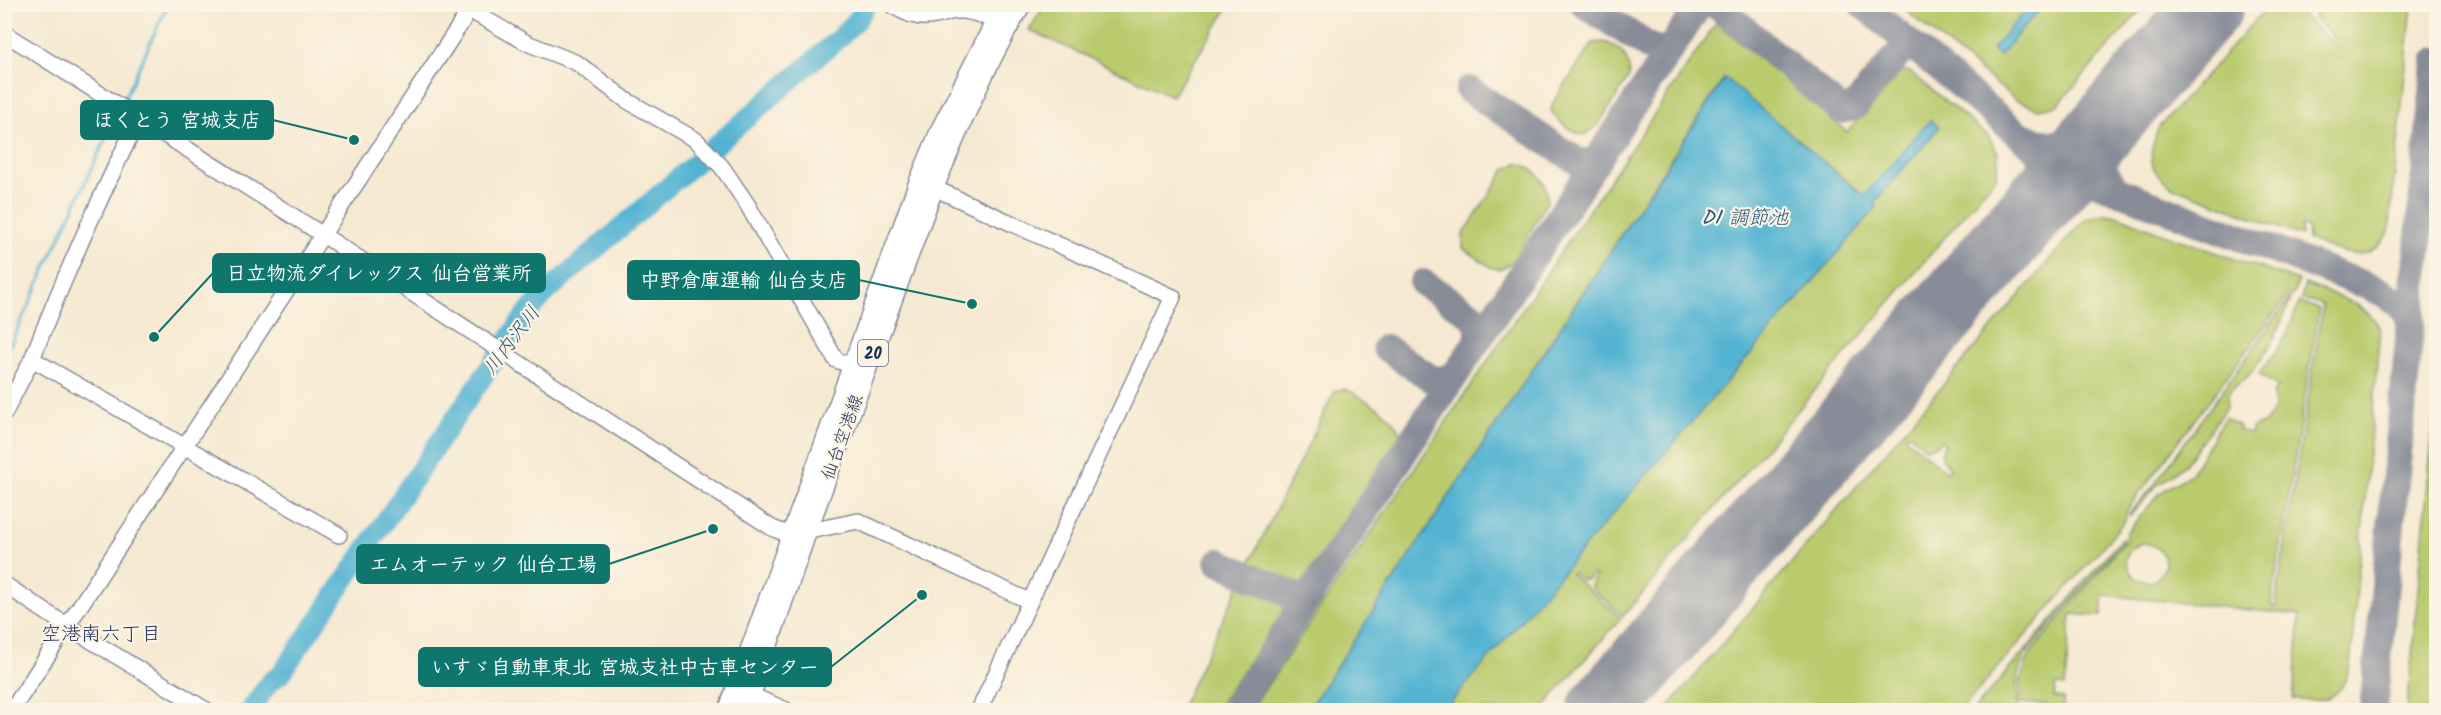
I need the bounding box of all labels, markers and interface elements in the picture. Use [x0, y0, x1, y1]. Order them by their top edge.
callout: ほくとう 宮城支店 [81, 101, 273, 139]
text: ほくとう 宮城支店 [93, 106, 261, 138]
water label: D1 調節池 [1701, 203, 1790, 235]
callout: 日立物流ダイレックス 仙台営業所 [213, 254, 545, 292]
text: 日立物流ダイレックス 仙台営業所 [226, 259, 532, 291]
callout: 中野倉庫運輸 仙台支店 [628, 261, 859, 299]
text: 中野倉庫運輸 仙台支店 [640, 266, 848, 298]
water label: 川内沢川 [476, 300, 549, 383]
road number: 20 [858, 340, 888, 366]
street label: 仙台空港線 [814, 390, 872, 485]
callout: エムオーテック 仙台工場 [357, 545, 609, 583]
text: エムオーテック 仙台工場 [369, 550, 597, 582]
district label: 空港南六丁目 [41, 619, 161, 651]
callout: いすゞ自動車東北 宮城支社中古車センター [419, 648, 831, 686]
text: いすゞ自動車東北 宮城支社中古車センター [431, 653, 819, 685]

